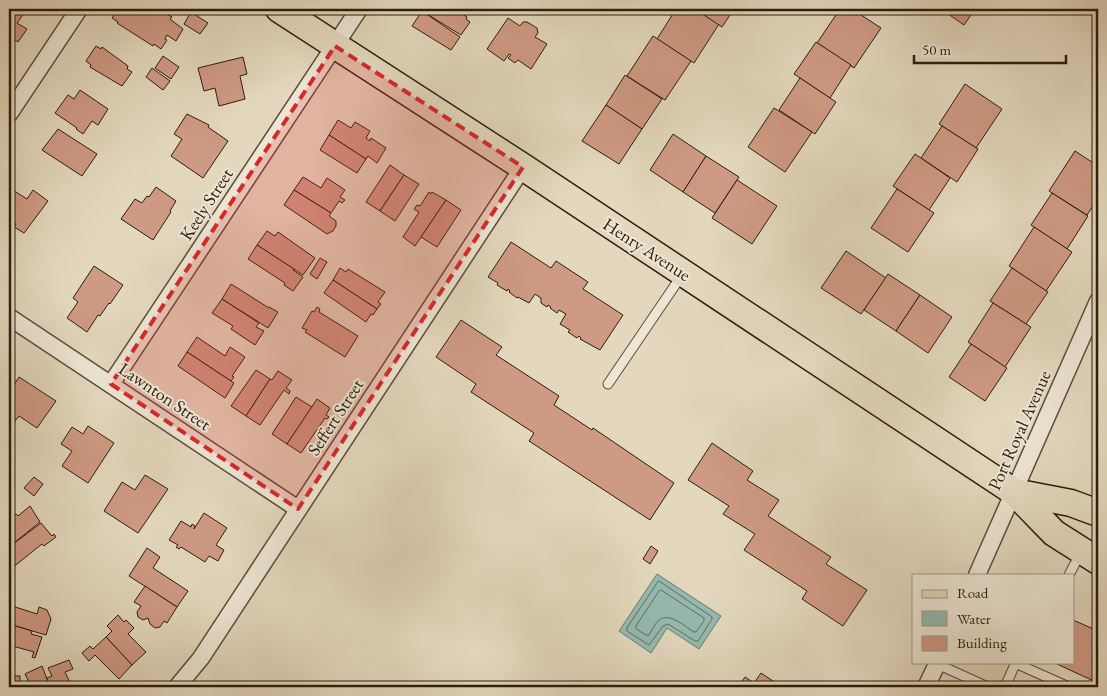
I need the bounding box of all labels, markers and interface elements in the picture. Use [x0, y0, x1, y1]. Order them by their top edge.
scale bar [914, 32, 1067, 64]
text: 50 m [922, 40, 951, 59]
street label: Keely Street [174, 163, 238, 244]
street label: Henry Avenue [599, 212, 695, 286]
street label: Lawnton Street [114, 357, 216, 435]
street label: Port Royal Avenue [982, 366, 1056, 494]
street label: Seffert Street [302, 374, 369, 460]
legend [912, 574, 1074, 664]
text: Road [957, 583, 989, 602]
text: Water [957, 609, 991, 628]
text: Building [957, 633, 1007, 652]

